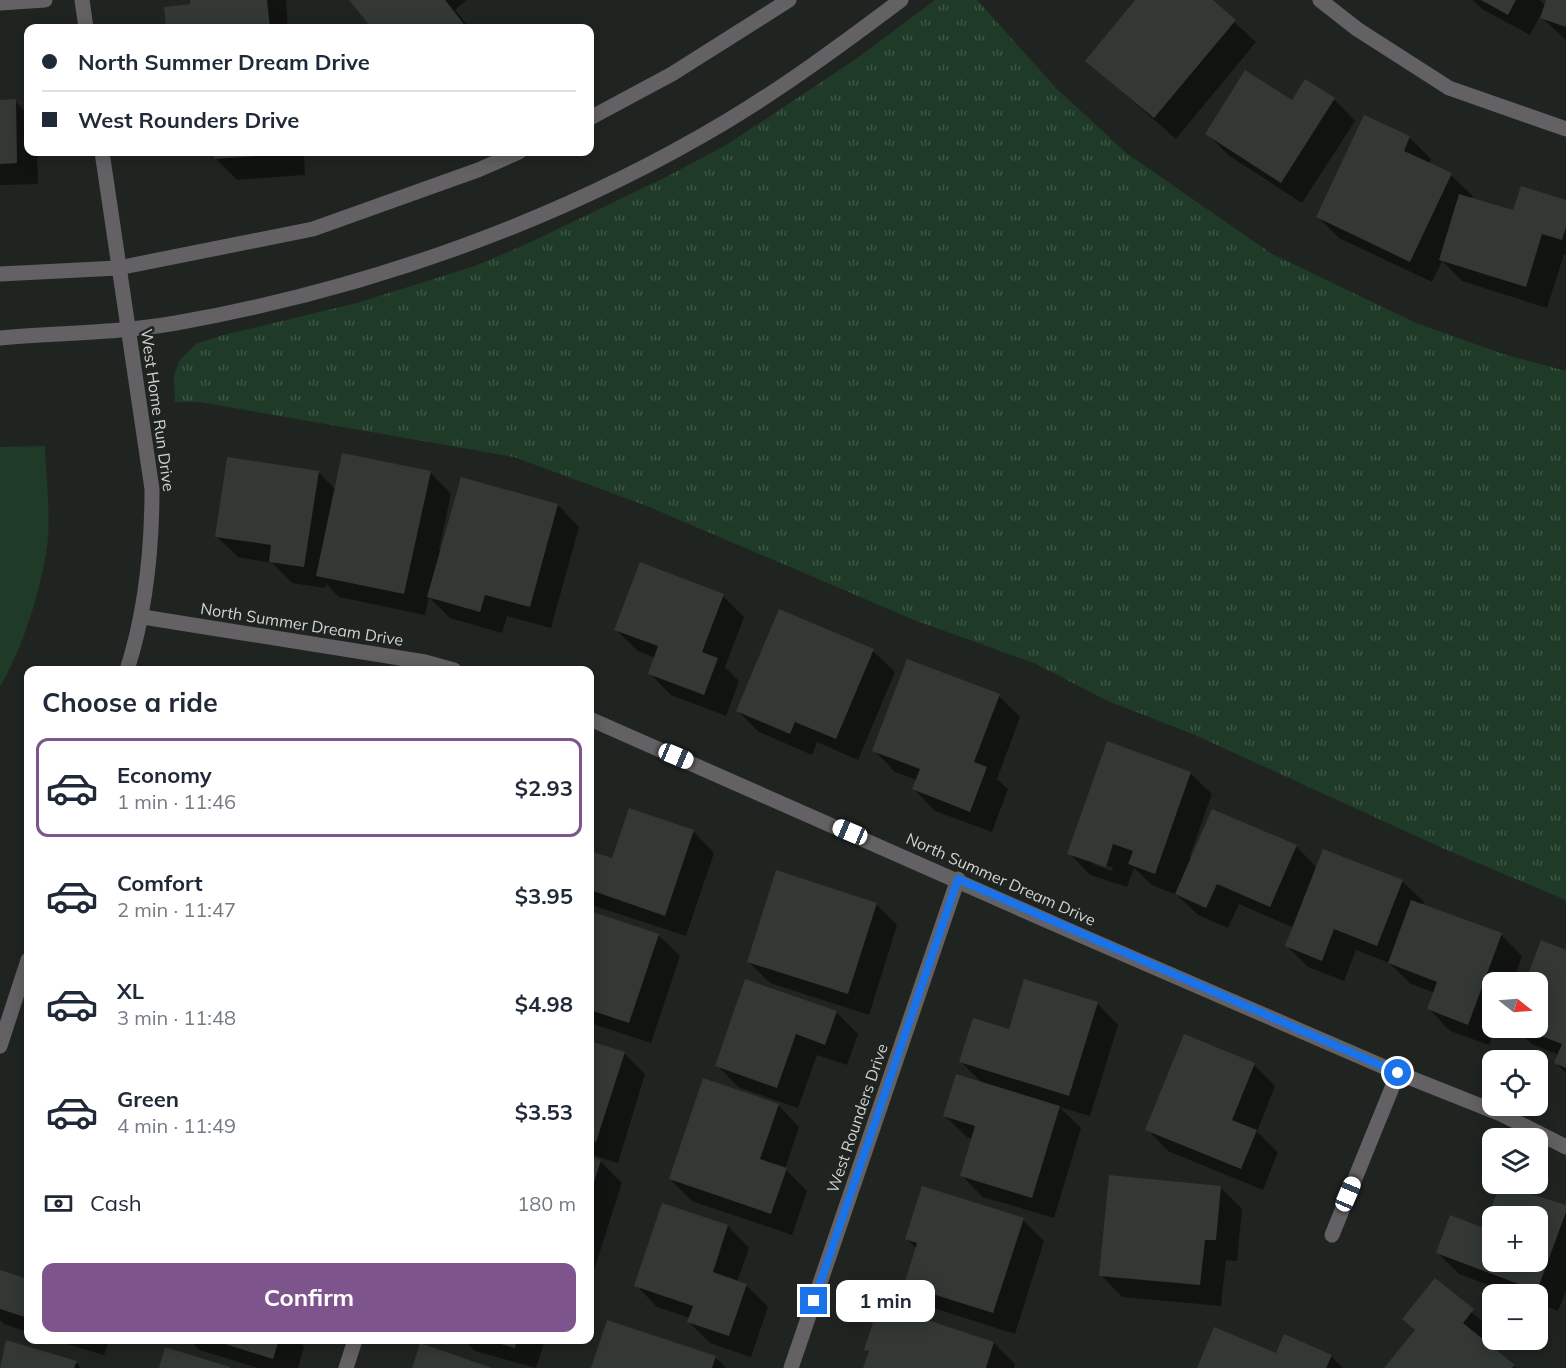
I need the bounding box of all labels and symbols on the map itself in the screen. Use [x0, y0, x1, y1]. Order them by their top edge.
street label: West Home Run Drive [137, 327, 179, 493]
street label: North Summer Dream Drive [199, 598, 405, 650]
car [656, 741, 696, 771]
car [830, 817, 870, 847]
street label: North Summer Dream Drive [903, 828, 1099, 930]
north arrow [1482, 972, 1548, 1038]
street label: West Rounders Drive [822, 1041, 892, 1195]
route start [1384, 1059, 1411, 1086]
car [1333, 1174, 1363, 1214]
callout: 1 min [835, 1280, 934, 1322]
route end [800, 1287, 827, 1314]

